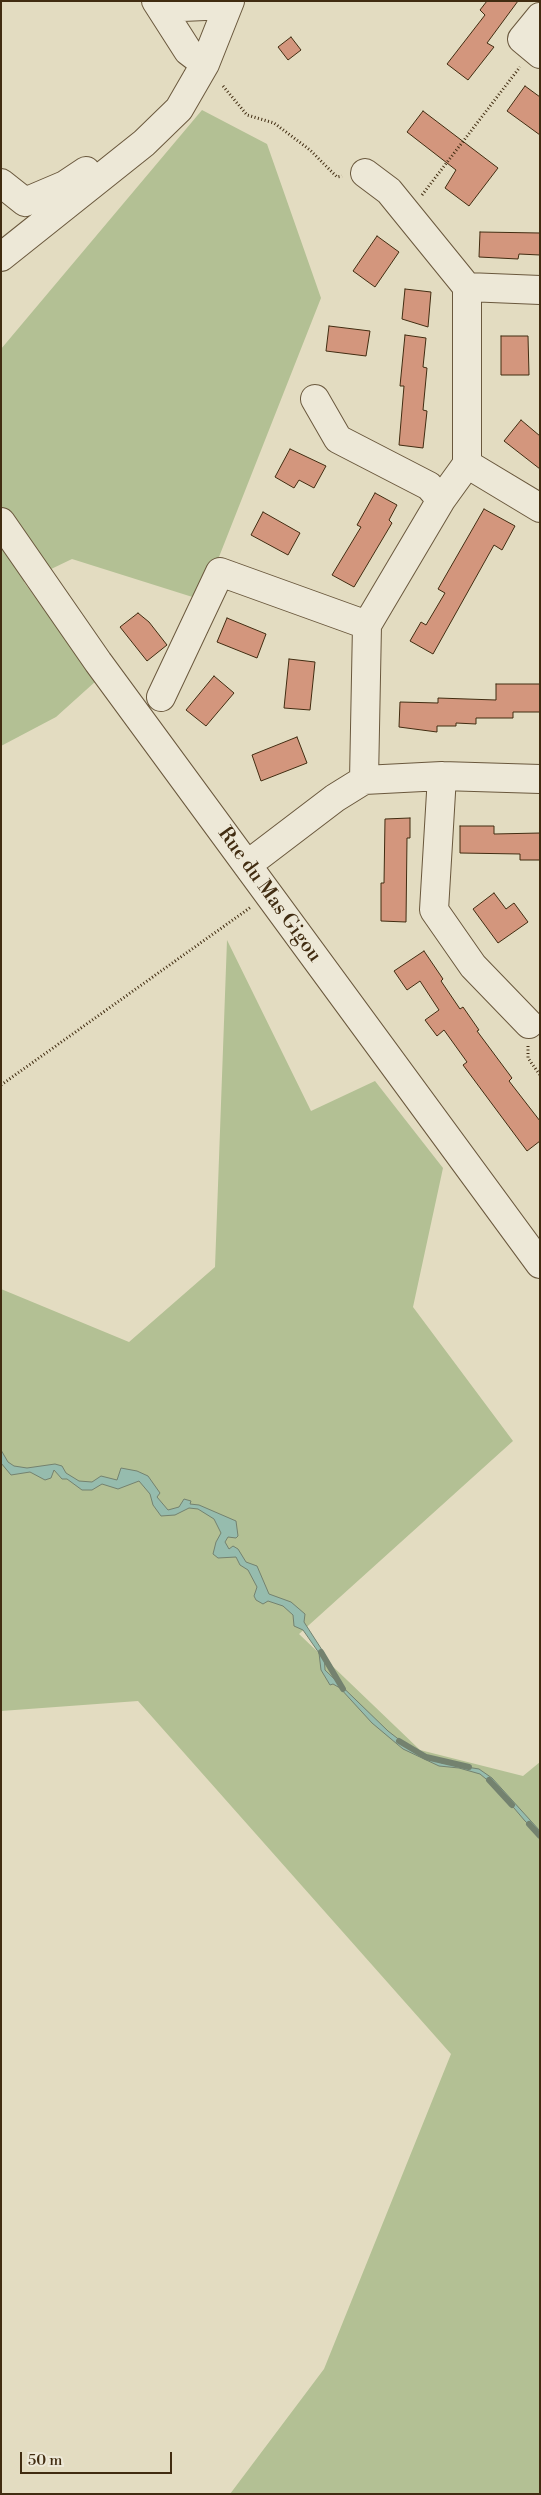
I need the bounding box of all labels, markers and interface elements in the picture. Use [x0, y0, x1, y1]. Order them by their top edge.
street label: Rue du Mas Gigou [212, 823, 326, 967]
scale bar [22, 2442, 175, 2474]
text: 50 m [28, 2451, 62, 2470]

